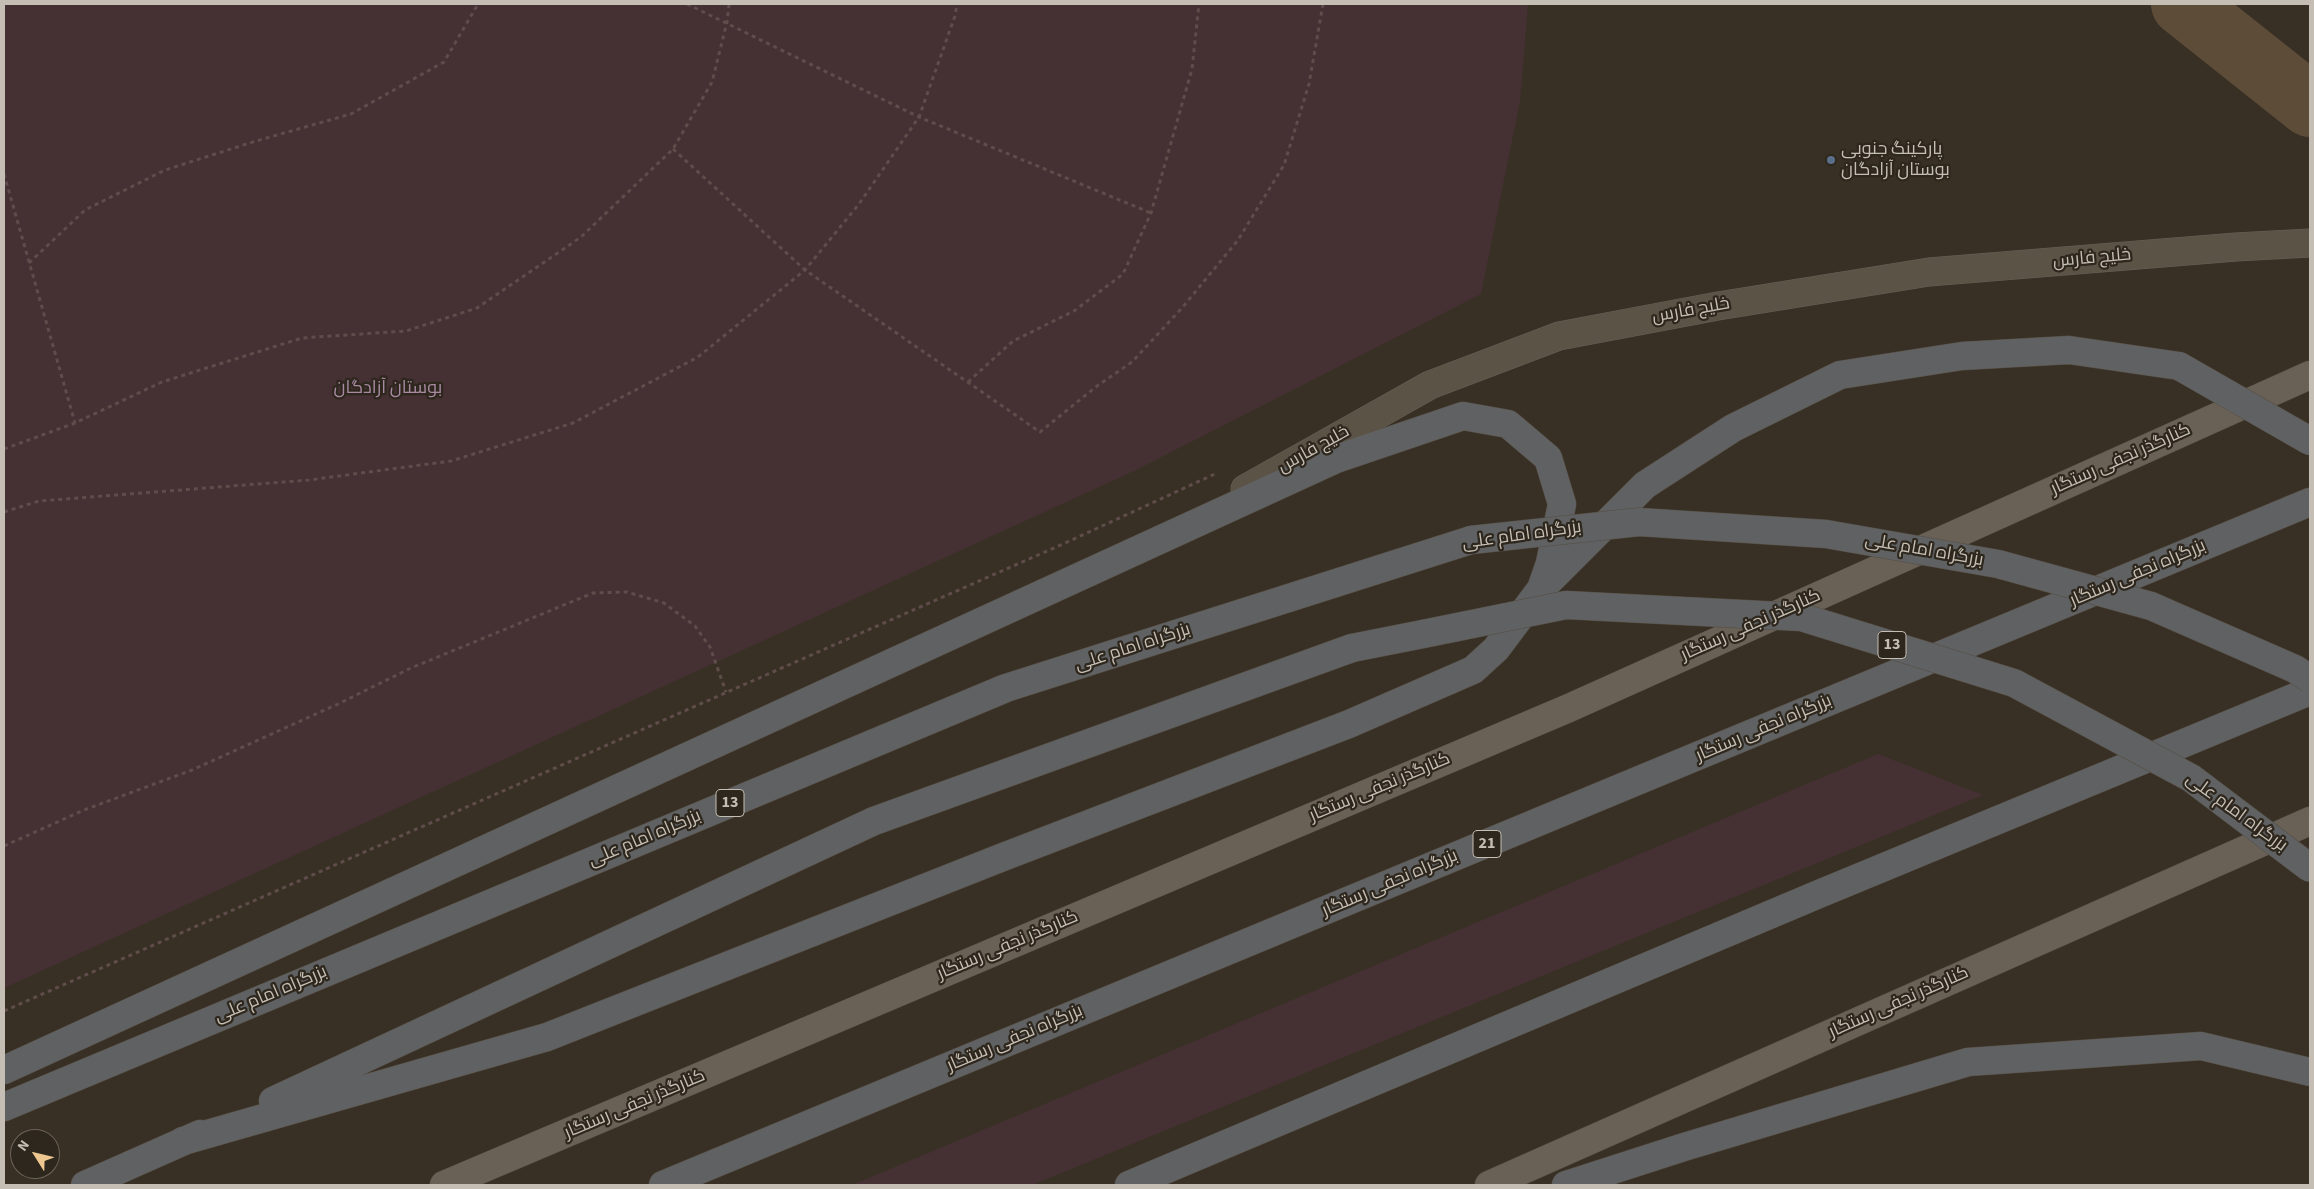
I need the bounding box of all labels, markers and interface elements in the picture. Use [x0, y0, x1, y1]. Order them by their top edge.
place label: پارکینگ جنوبی بوستان آزادگان [1841, 139, 1950, 182]
marker: پارکینگ جنوبی بوستان آزادگان [1825, 154, 1837, 166]
street label: خلیج فارس [2052, 245, 2132, 273]
street label: خلیج فارس [1650, 294, 1732, 328]
park label: بوستان آزادگان [334, 378, 442, 400]
street label: کنارگذر نجفی رستگار [2048, 419, 2194, 501]
street label: خلیج فارس [1274, 422, 1354, 478]
street label: بزرگراه امام علی [1461, 517, 1583, 555]
street label: بزرگراه امام علی [1863, 530, 1985, 572]
street label: بزرگراه نجفی رستگار [2067, 536, 2209, 612]
street label: کنارگذر نجفی رستگار [1678, 585, 1824, 667]
street label: بزرگراه امام علی [1073, 619, 1193, 677]
road number: 13 [1878, 632, 1906, 658]
street label: بزرگراه نجفی رستگار [1693, 691, 1835, 767]
street label: کنارگذر نجفی رستگار [1306, 749, 1454, 827]
street label: بزرگراه امام علی [2181, 769, 2291, 857]
road number: 13 [716, 790, 744, 816]
street label: بزرگراه امام علی [585, 806, 705, 872]
road number: 21 [1473, 831, 1501, 858]
street label: بزرگراه نجفی رستگار [1319, 846, 1461, 922]
street label: کنارگذر نجفی رستگار [934, 907, 1082, 985]
street label: بزرگراه امام علی [211, 962, 331, 1028]
street label: کنارگذر نجفی رستگار [1826, 962, 1972, 1044]
street label: بزرگراه نجفی رستگار [944, 1001, 1086, 1077]
street label: کنارگذر نجفی رستگار [561, 1066, 709, 1144]
north arrow [10, 1129, 60, 1179]
text: N [13, 1136, 35, 1155]

